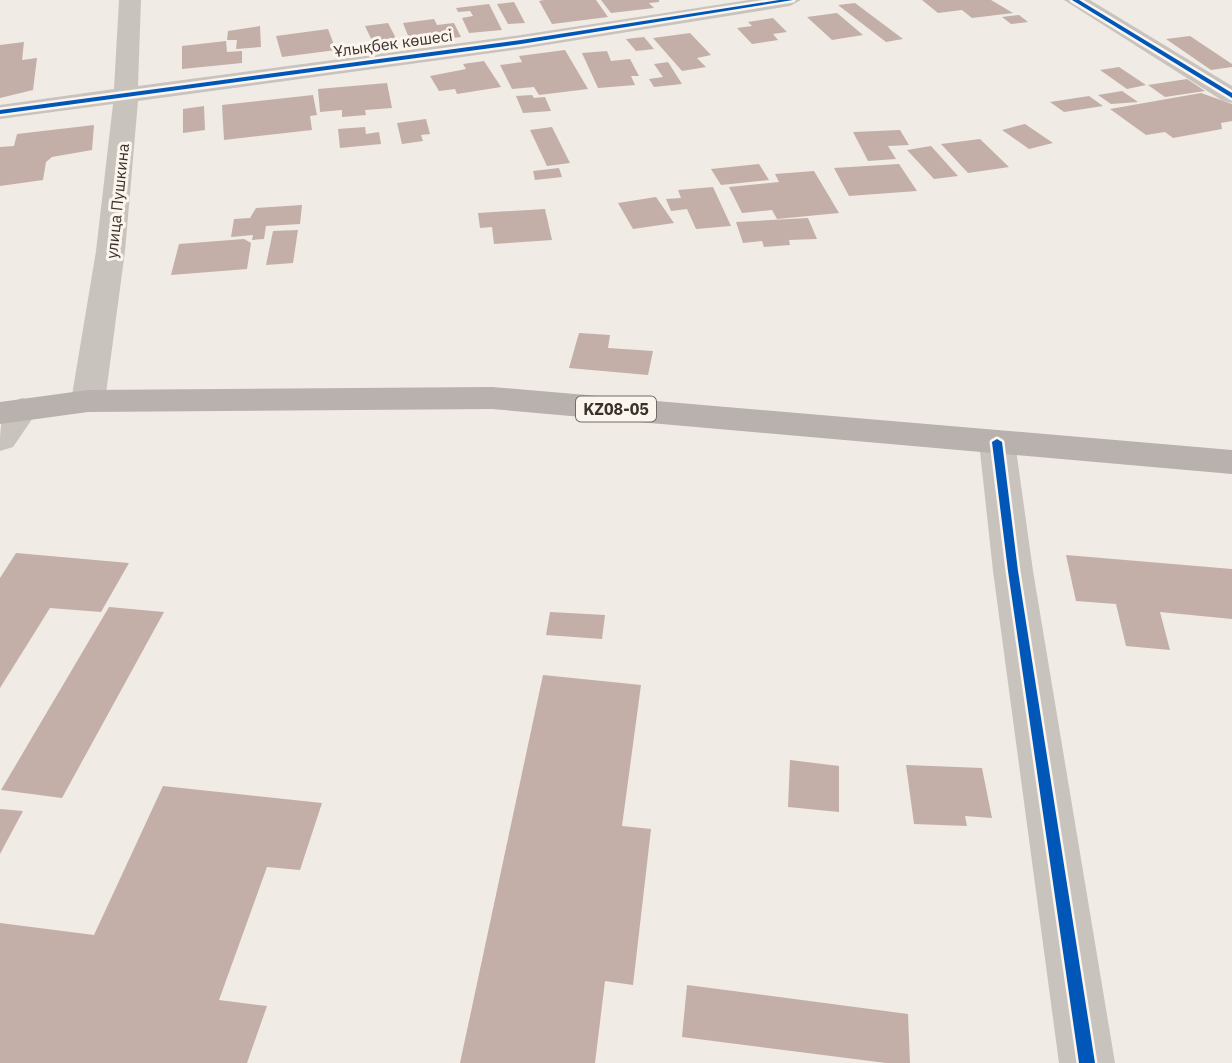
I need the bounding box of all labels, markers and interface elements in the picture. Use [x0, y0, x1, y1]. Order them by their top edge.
street label: Ұлықбек көшесі [332, 25, 454, 61]
street label: улица Пушкина [101, 142, 133, 260]
road number: KZ08-05 [576, 396, 656, 422]

